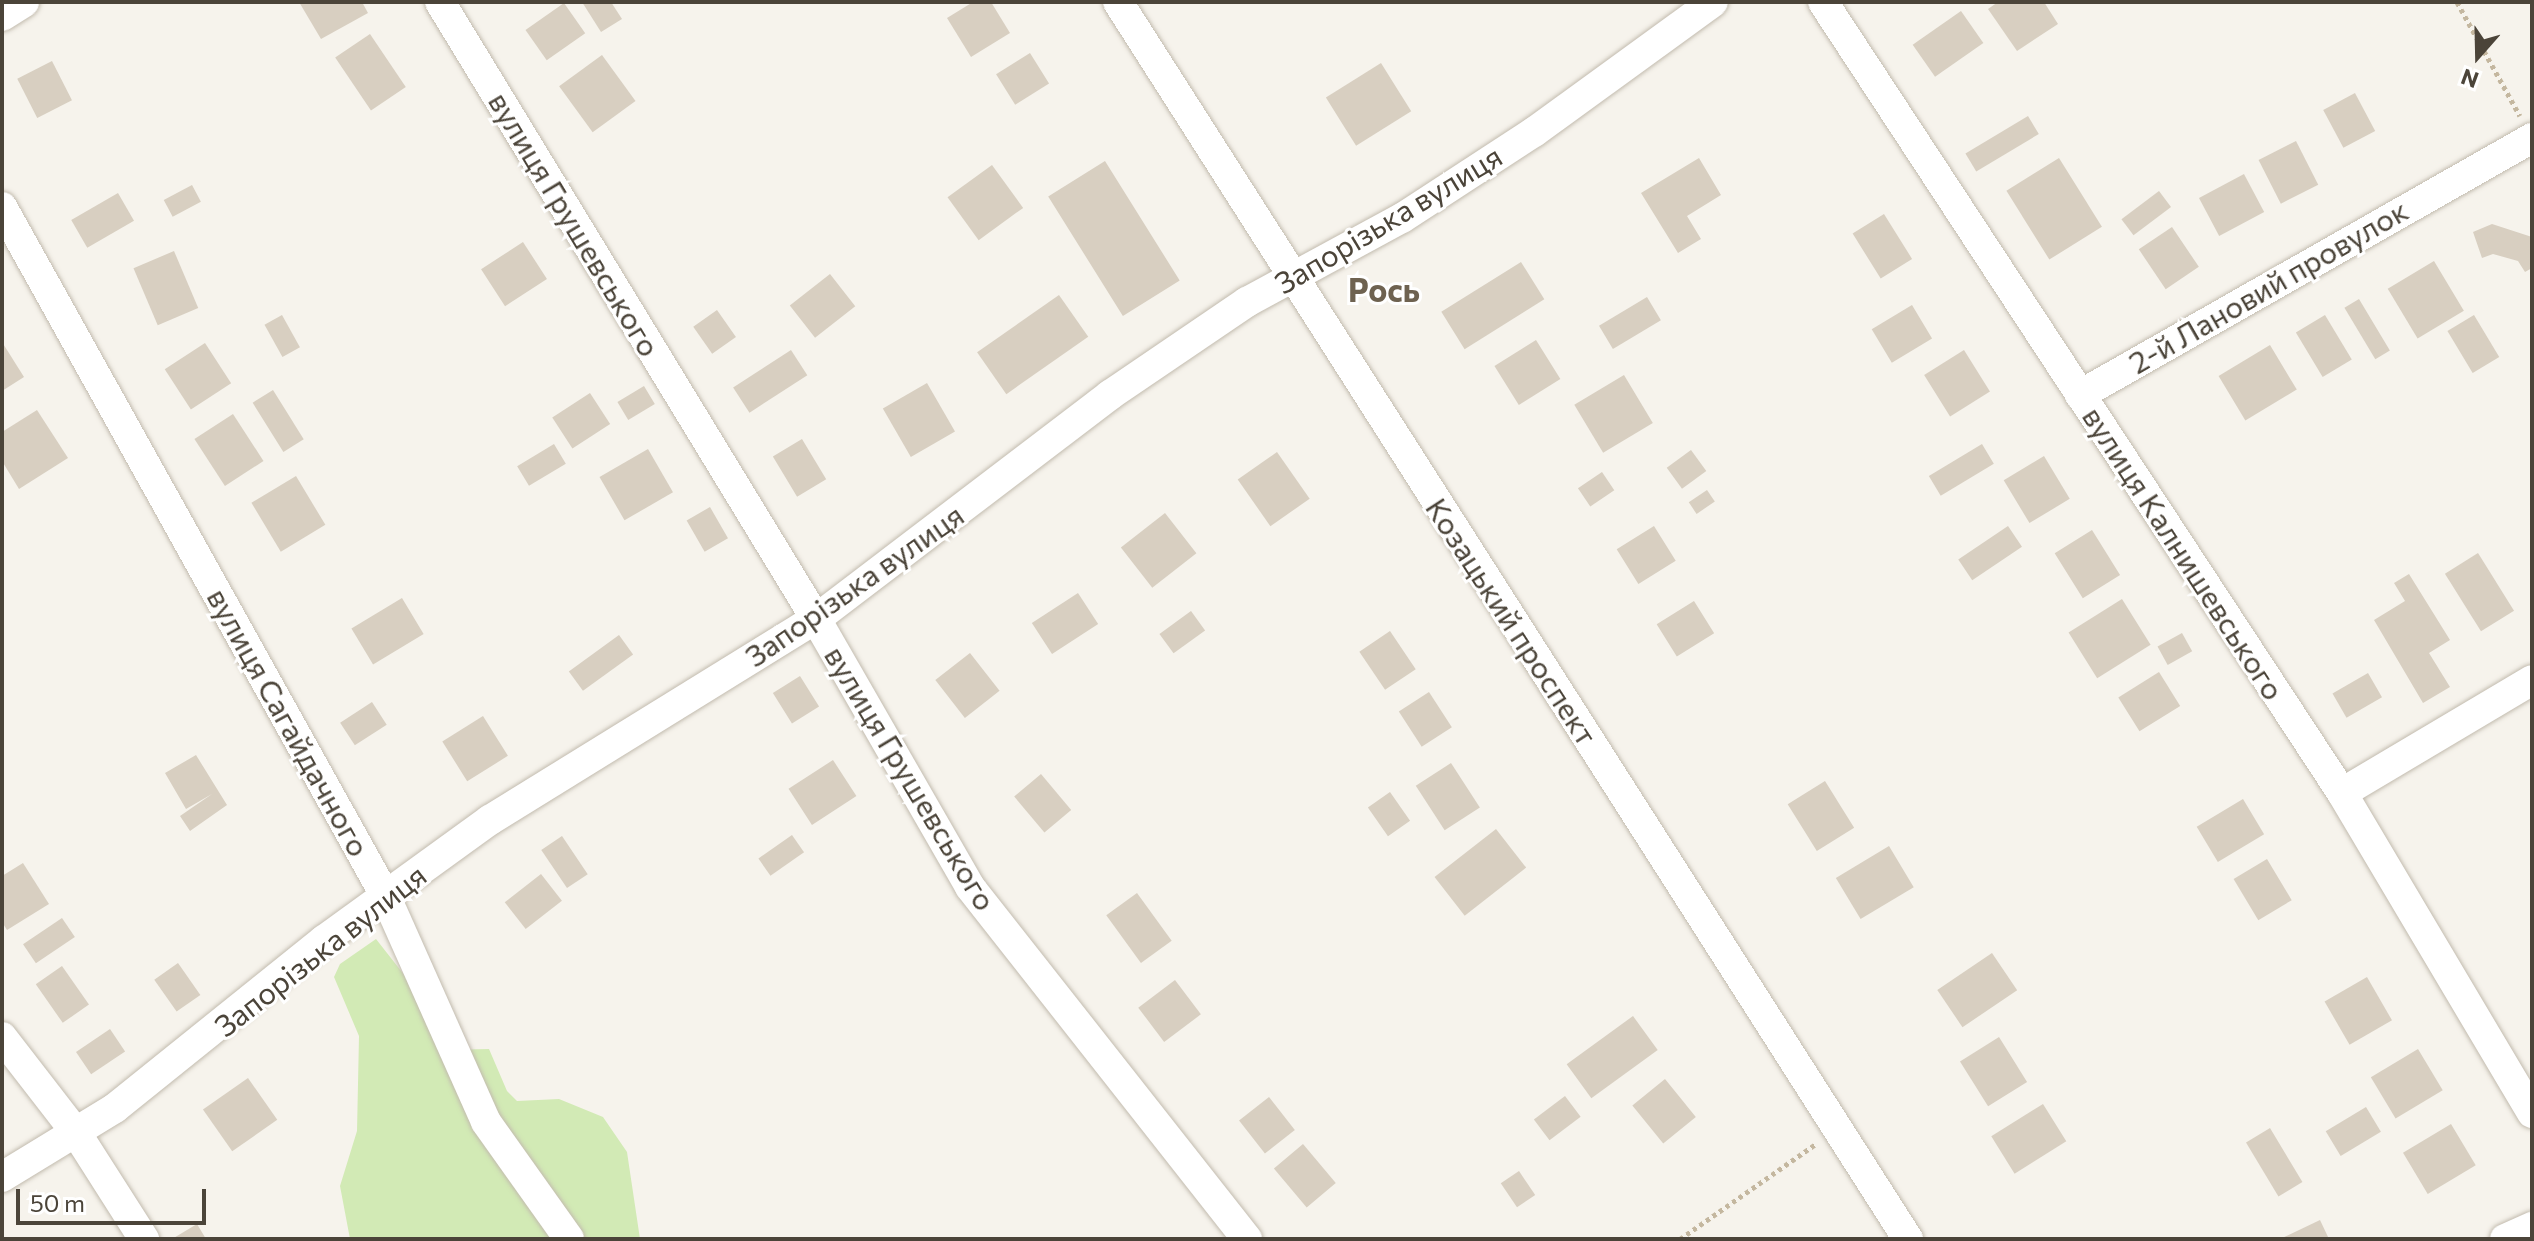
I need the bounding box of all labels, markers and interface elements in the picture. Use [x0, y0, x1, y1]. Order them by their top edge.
north arrow [2438, 16, 2518, 96]
text: N [2457, 64, 2482, 95]
street label: вулиця Грушевського [482, 85, 668, 363]
street label: Запорізька вулиця [1268, 137, 1508, 301]
street label: 2-й Лановий провулок [2122, 191, 2414, 381]
district label: Рось [1348, 270, 1420, 308]
street label: вулиця Калнишевського [2076, 400, 2292, 706]
street label: Козацький проспект [1419, 491, 1605, 751]
street label: Запорізька вулиця [738, 496, 970, 674]
street label: вулиця Сагайдачного [200, 582, 378, 862]
street label: вулиця Грушевського [818, 639, 1004, 917]
street label: Запорізька вулиця [207, 856, 433, 1044]
scale bar [20, 1173, 210, 1223]
text: 50 m [30, 1188, 85, 1217]

